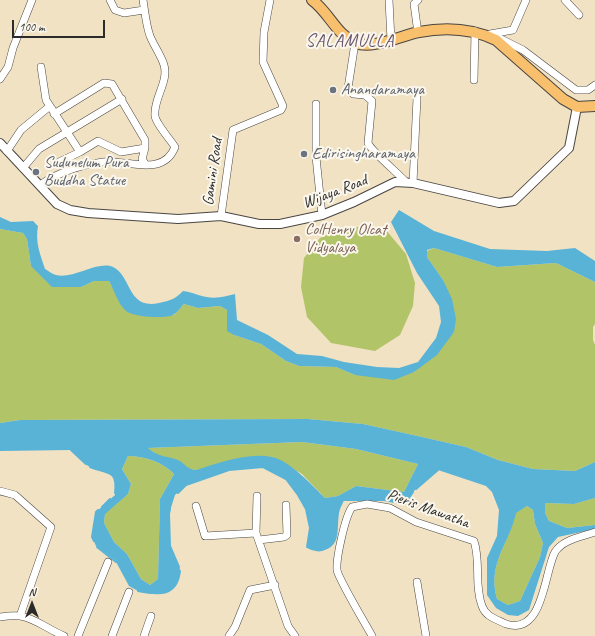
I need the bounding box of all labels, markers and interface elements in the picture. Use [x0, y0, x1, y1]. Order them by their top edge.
scale bar [14, 12, 107, 38]
text: 100 m [19, 19, 45, 35]
district label: SALAMULLA [306, 30, 394, 52]
place label: Anandaramaya [341, 80, 424, 100]
marker: Anandaramaya [328, 85, 338, 95]
street label: Gamini Road [199, 137, 227, 207]
place label: Edirisingharamaya [312, 144, 415, 164]
marker: Edirisingharamaya [299, 149, 309, 159]
place label: Sudunelum Pura Buddha Statue [44, 153, 128, 191]
marker: Sudunelum Pura Buddha Statue [31, 167, 41, 177]
street label: Wijaya Road [300, 171, 370, 213]
place label: ColHenry Olcat Vidyalaya [305, 220, 386, 258]
marker: ColHenry Olcat Vidyalaya [292, 234, 302, 244]
street label: Pieris Mawatha [384, 485, 472, 533]
north arrow [12, 584, 52, 624]
text: N [29, 585, 35, 599]

